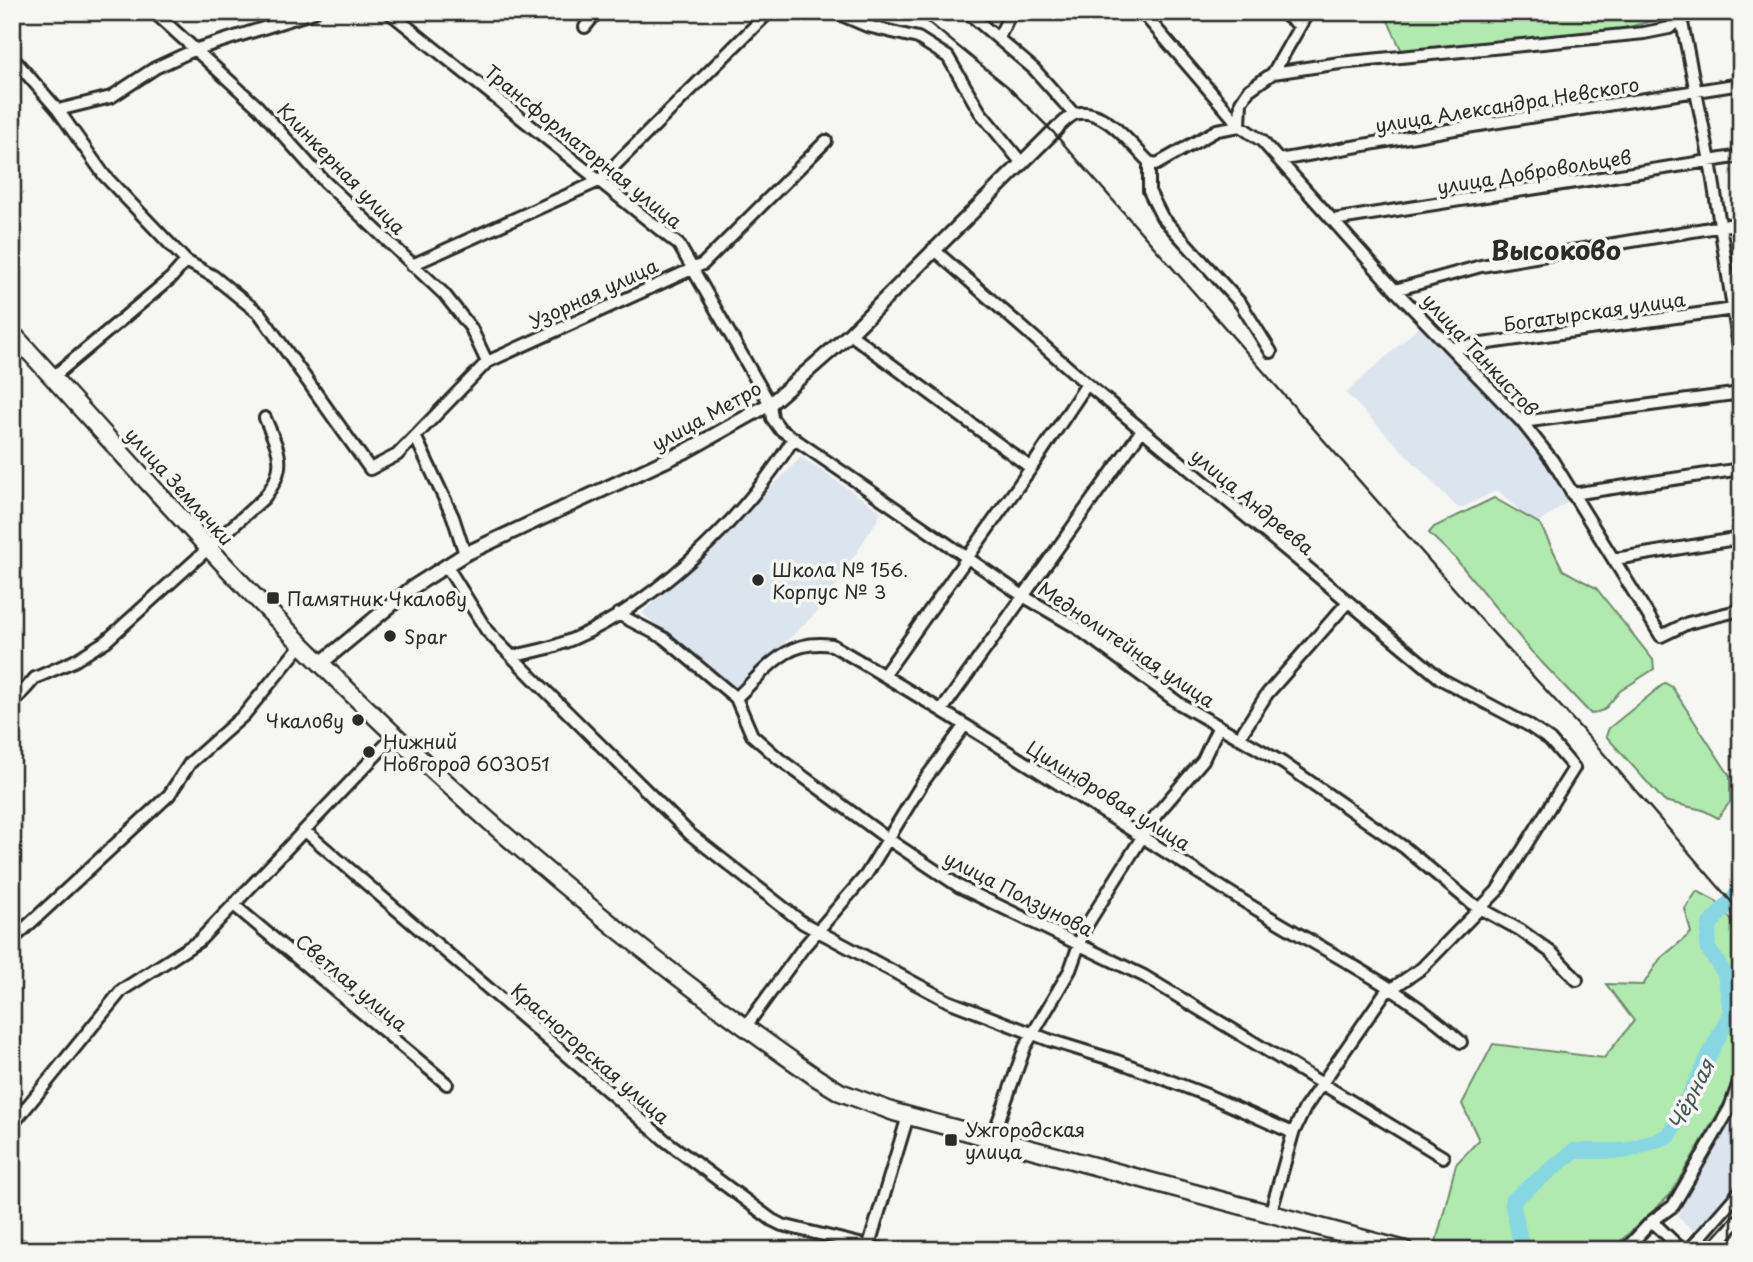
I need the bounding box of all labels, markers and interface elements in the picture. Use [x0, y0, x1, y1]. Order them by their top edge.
street label: Трансформаторная улица [479, 57, 689, 235]
street label: улица Александра Невского [1373, 69, 1641, 139]
street label: Клинкерная улица [271, 96, 413, 240]
street label: улица Добровольцев [1435, 142, 1633, 200]
district label: Высоково [1491, 230, 1621, 269]
street label: Узорная улица [524, 251, 662, 335]
street label: Богатырская улица [1501, 284, 1687, 338]
street label: улица Танкистов [1417, 286, 1545, 422]
street label: улица Метро [646, 373, 766, 457]
street label: улица Землячки [119, 421, 241, 551]
street label: улица Андреева [1185, 441, 1321, 561]
place label: Школа № 156. Корпус № 3 [772, 555, 908, 605]
marker: Школа № 156. Корпус № 3 [750, 572, 766, 588]
street label: Меднолитейная улица [1033, 574, 1221, 714]
place label: Памятник Чкалову [287, 584, 467, 612]
marker: Памятник Чкалову [265, 590, 281, 606]
place label: Spar [404, 622, 447, 650]
marker: Spar [382, 628, 398, 644]
place label: Чкалову [266, 706, 344, 734]
marker: Чкалову [350, 712, 366, 728]
place label: Нижний Новгород 603051 [383, 727, 550, 777]
street label: Цилиндровая улица [1022, 733, 1196, 857]
marker: Нижний Новгород 603051 [361, 744, 377, 760]
street label: улица Ползунова [940, 843, 1099, 943]
street label: Светлая улица [290, 927, 414, 1037]
street label: Красногорская улица [506, 976, 676, 1130]
water label: Чёрная [1659, 1051, 1722, 1135]
place label: Ужгородская улица [965, 1115, 1085, 1165]
marker: Ужгородская улица [943, 1132, 959, 1148]

